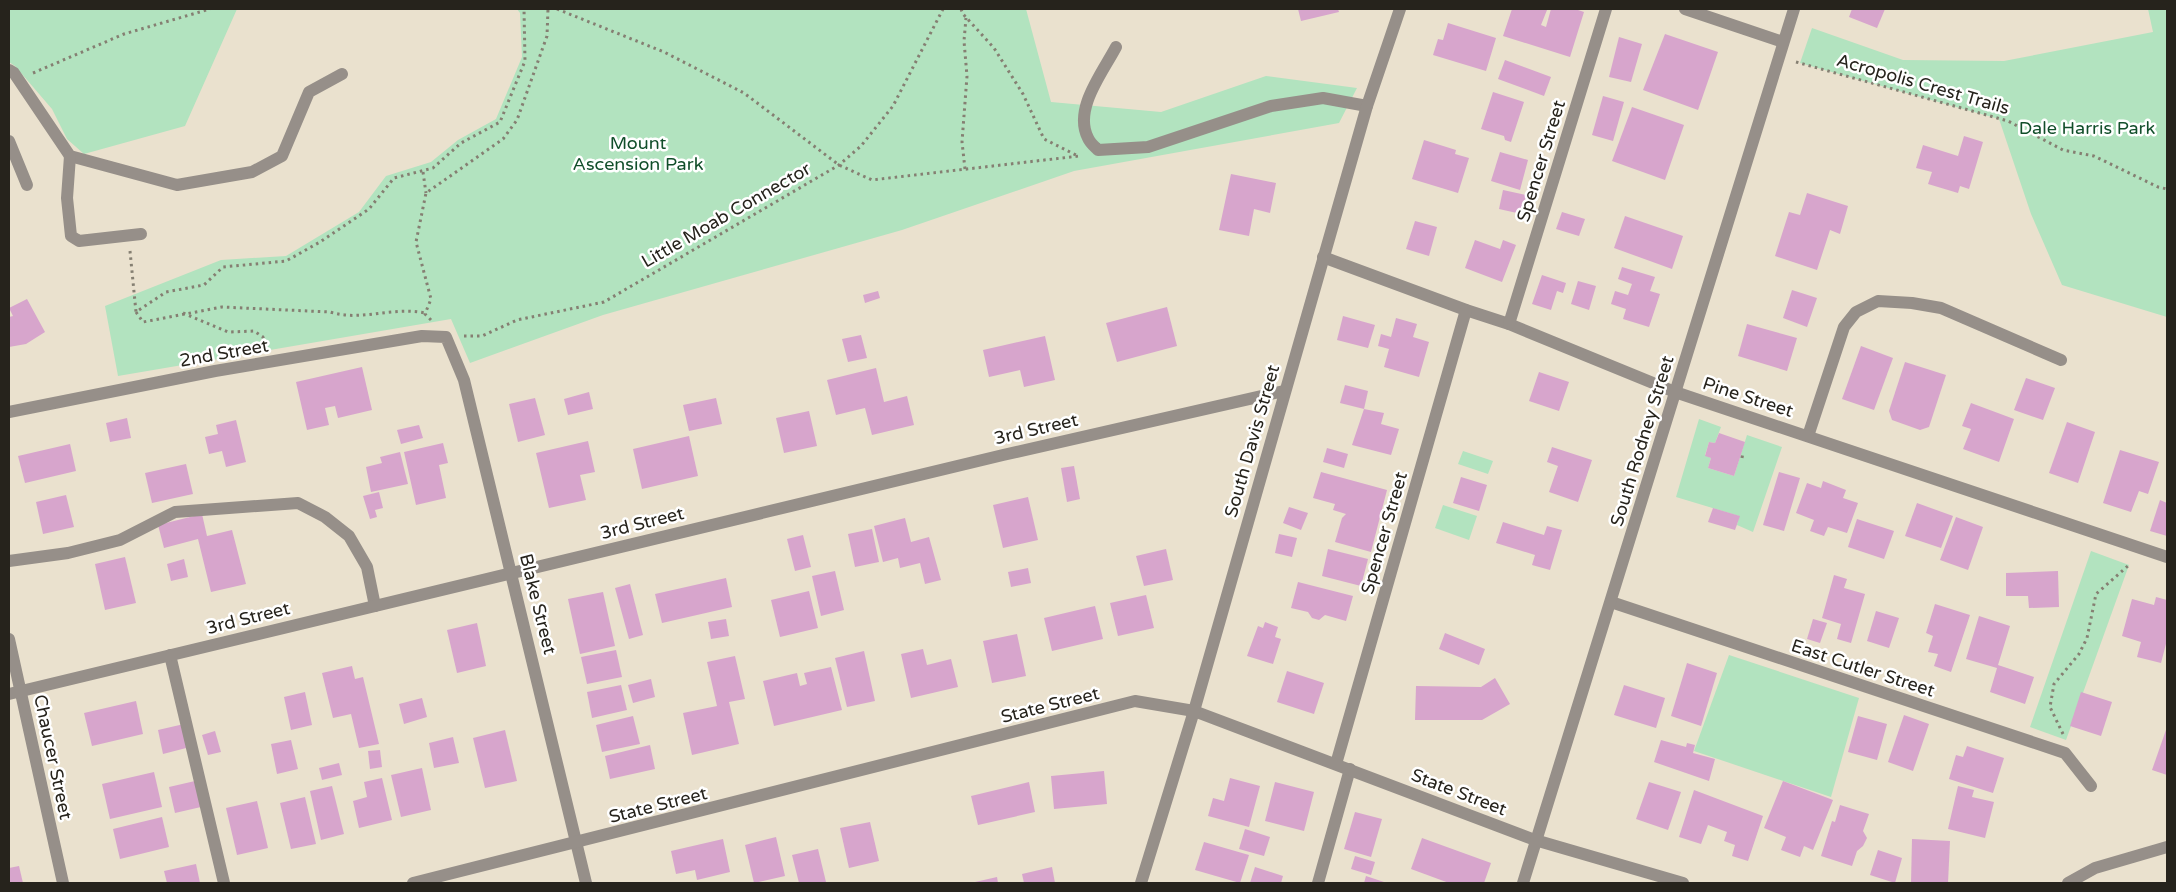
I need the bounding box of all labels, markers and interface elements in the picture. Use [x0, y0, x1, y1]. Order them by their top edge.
street label: Acropolis Crest Trails [1834, 49, 2012, 119]
street label: Spencer Street [1512, 97, 1570, 225]
park label: Dale Harris Park [2019, 117, 2155, 139]
park label: Mount Ascension Park [573, 132, 704, 175]
street label: Little Moab Connector [638, 158, 815, 272]
street label: 2nd Street [178, 334, 270, 372]
street label: South Rodney Street [1606, 353, 1678, 529]
street label: South Davis Street [1220, 362, 1284, 520]
street label: Pine Street [1700, 372, 1796, 422]
street label: 3rd Street [992, 409, 1080, 449]
street label: Spencer Street [1356, 469, 1412, 597]
street label: 3rd Street [598, 502, 686, 544]
street label: Blake Street [515, 551, 561, 657]
street label: 3rd Street [204, 597, 292, 639]
street label: East Cutler Street [1789, 634, 1938, 702]
street label: State Street [999, 682, 1102, 728]
street label: Chaucer Street [29, 692, 77, 822]
street label: State Street [1408, 764, 1510, 820]
street label: State Street [607, 782, 710, 828]

